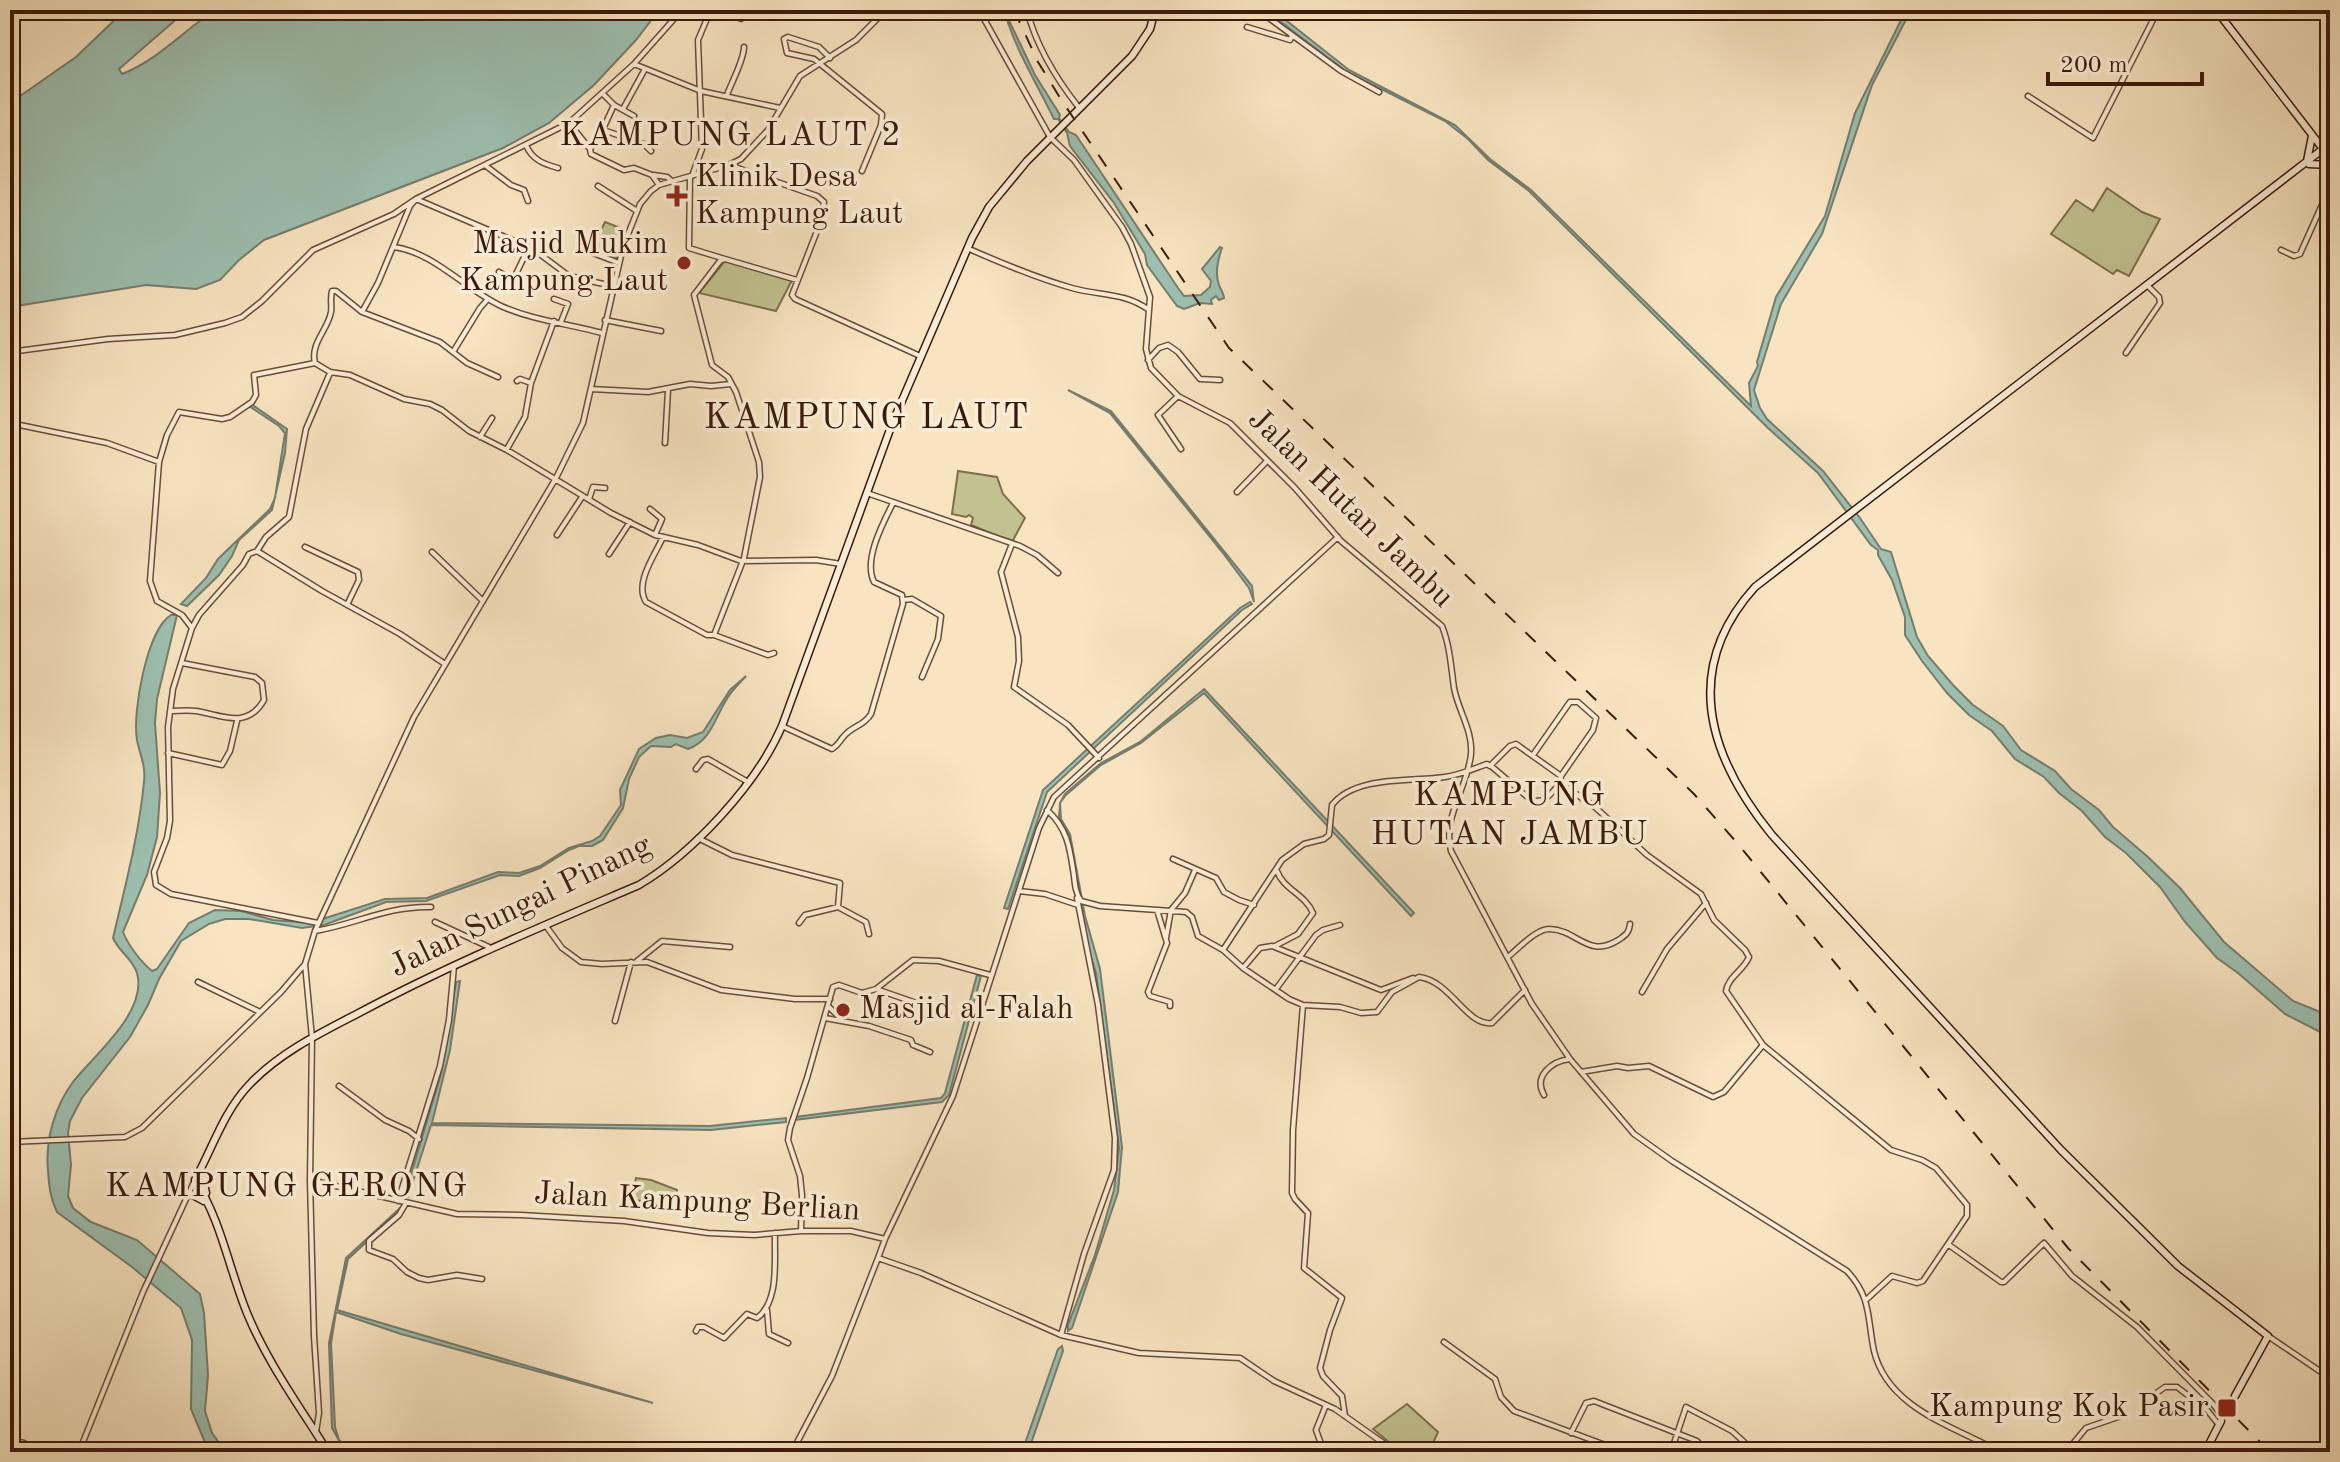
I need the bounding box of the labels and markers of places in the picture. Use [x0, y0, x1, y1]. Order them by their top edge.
place label: Klinik Desa Kampung Laut [695, 162, 903, 231]
marker: Klinik Desa Kampung Laut [666, 185, 688, 207]
place label: Masjid Mukim Kampung Laut [460, 229, 668, 298]
marker: Masjid Mukim Kampung Laut [675, 254, 693, 272]
place label: Masjid al-Falah [859, 994, 1074, 1026]
marker: Masjid al-Falah [834, 1001, 852, 1019]
place label: Kampung Kok Pasir [1929, 1392, 2209, 1424]
marker: Kampung Kok Pasir [2216, 1397, 2238, 1419]

